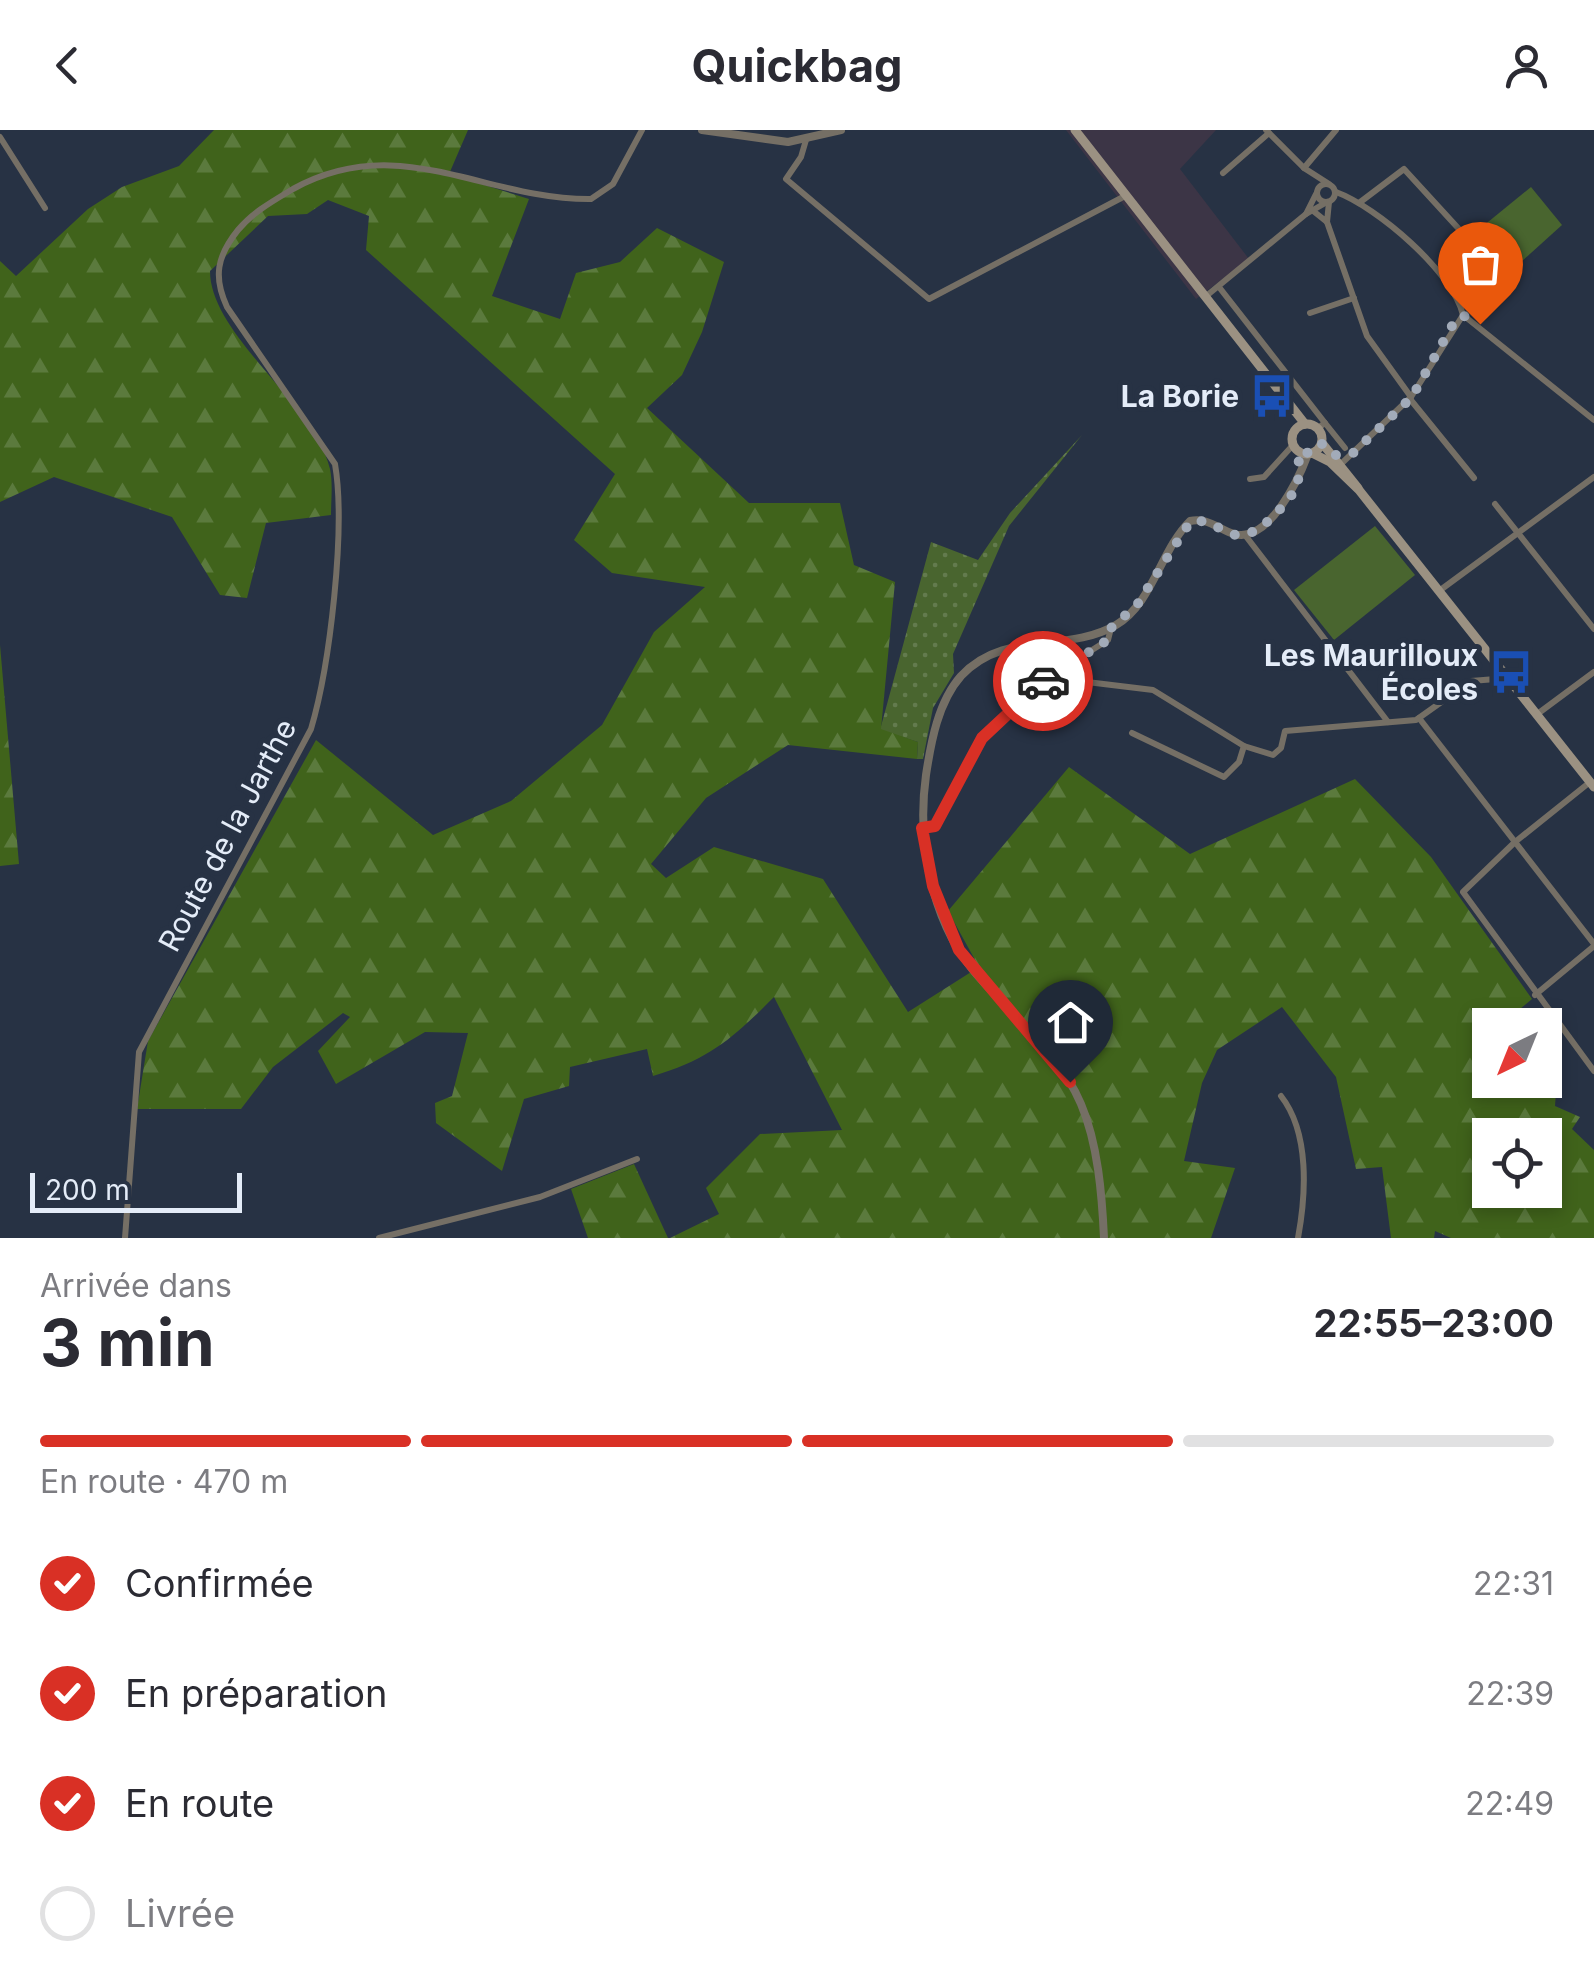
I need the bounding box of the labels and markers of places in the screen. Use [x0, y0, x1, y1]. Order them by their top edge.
pin [1438, 222, 1523, 325]
bus stop icon: La Borie [1248, 372, 1296, 420]
place label: La Borie [1121, 378, 1239, 414]
place label: Les Maurilloux Écoles [1264, 637, 1478, 707]
bus stop icon: Les Maurilloux Écoles [1487, 648, 1535, 696]
pin [1028, 980, 1113, 1083]

